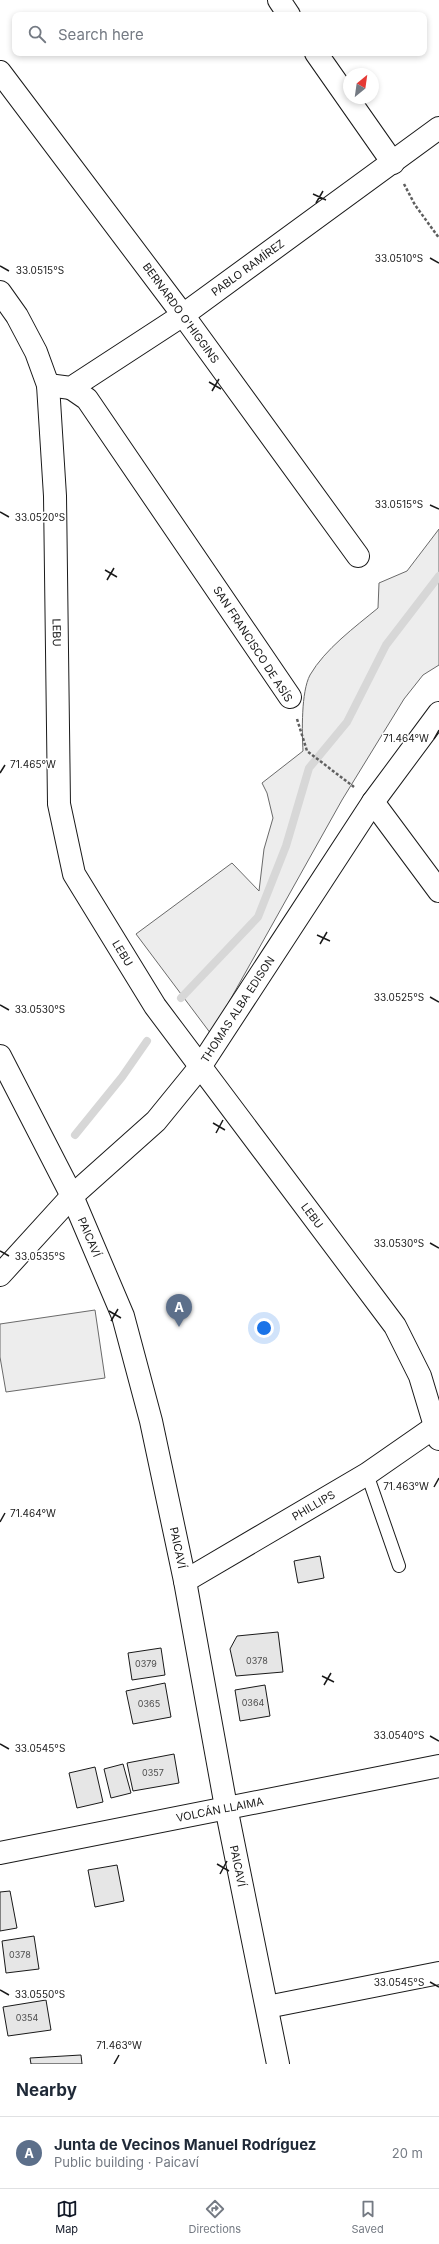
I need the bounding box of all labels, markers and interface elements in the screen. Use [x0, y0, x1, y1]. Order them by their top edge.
search box [12, 12, 427, 56]
icon: search [26, 23, 48, 45]
text: Search here [58, 25, 144, 44]
north arrow [343, 68, 379, 104]
street label: PABLO RAMÍREZ [209, 236, 287, 299]
text: 33.0510°S [375, 252, 423, 264]
street label: BERNARDO O'HIGGINS [140, 260, 222, 366]
text: 33.0515°S [16, 264, 64, 276]
text: 33.0515°S [375, 498, 423, 510]
text: 33.0520°S [15, 511, 65, 523]
street label: SAN FRANCISCO DE ASÍS [210, 583, 296, 705]
street label: LEBU [50, 618, 64, 647]
text: 71.464°W [383, 732, 429, 744]
text: 71.465°W [10, 758, 56, 770]
street label: LEBU [109, 938, 136, 969]
street label: THOMAS ALBA EDISON [198, 953, 278, 1065]
text: 33.0525°S [374, 991, 424, 1003]
text: 33.0530°S [15, 1003, 65, 1015]
street label: LEBU [298, 1200, 326, 1231]
street label: PAICAVÍ [75, 1215, 104, 1259]
text: 33.0530°S [374, 1237, 424, 1249]
text: 33.0535°S [15, 1250, 65, 1262]
pin: A [166, 1294, 192, 1327]
your location [254, 1318, 274, 1338]
text: 71.463°W [383, 1480, 429, 1492]
street label: PHILLIPS [289, 1487, 338, 1524]
text: 71.464°W [10, 1507, 56, 1519]
street label: PAICAVÍ [167, 1526, 189, 1570]
house number: 0378 [246, 1655, 268, 1666]
house number: 0379 [135, 1658, 157, 1669]
house number: 0364 [242, 1697, 264, 1708]
house number: 0365 [138, 1698, 160, 1709]
text: 33.0540°S [374, 1729, 424, 1741]
text: 33.0545°S [15, 1742, 65, 1754]
house number: 0357 [142, 1767, 164, 1778]
street label: VOLCÁN LLAIMA [175, 1794, 265, 1825]
street label: PAICAVÍ [227, 1844, 249, 1888]
house number: 0378 [9, 1949, 31, 1960]
text: 33.0545°S [374, 1976, 424, 1988]
text: 33.0550°S [15, 1988, 65, 2000]
house number: 0354 [16, 2012, 38, 2023]
text: 71.463°W [96, 2039, 142, 2051]
text: Nearby [16, 2080, 77, 2100]
text: Junta de Vecinos Manuel Rodríguez [54, 2135, 316, 2154]
text: A [24, 2145, 34, 2161]
text: 20 m [392, 2145, 423, 2161]
text: Public building · Paicaví [54, 2154, 199, 2170]
tab: Map [55, 2198, 78, 2236]
tab: Directions [189, 2198, 241, 2236]
tab: Saved [352, 2198, 384, 2236]

